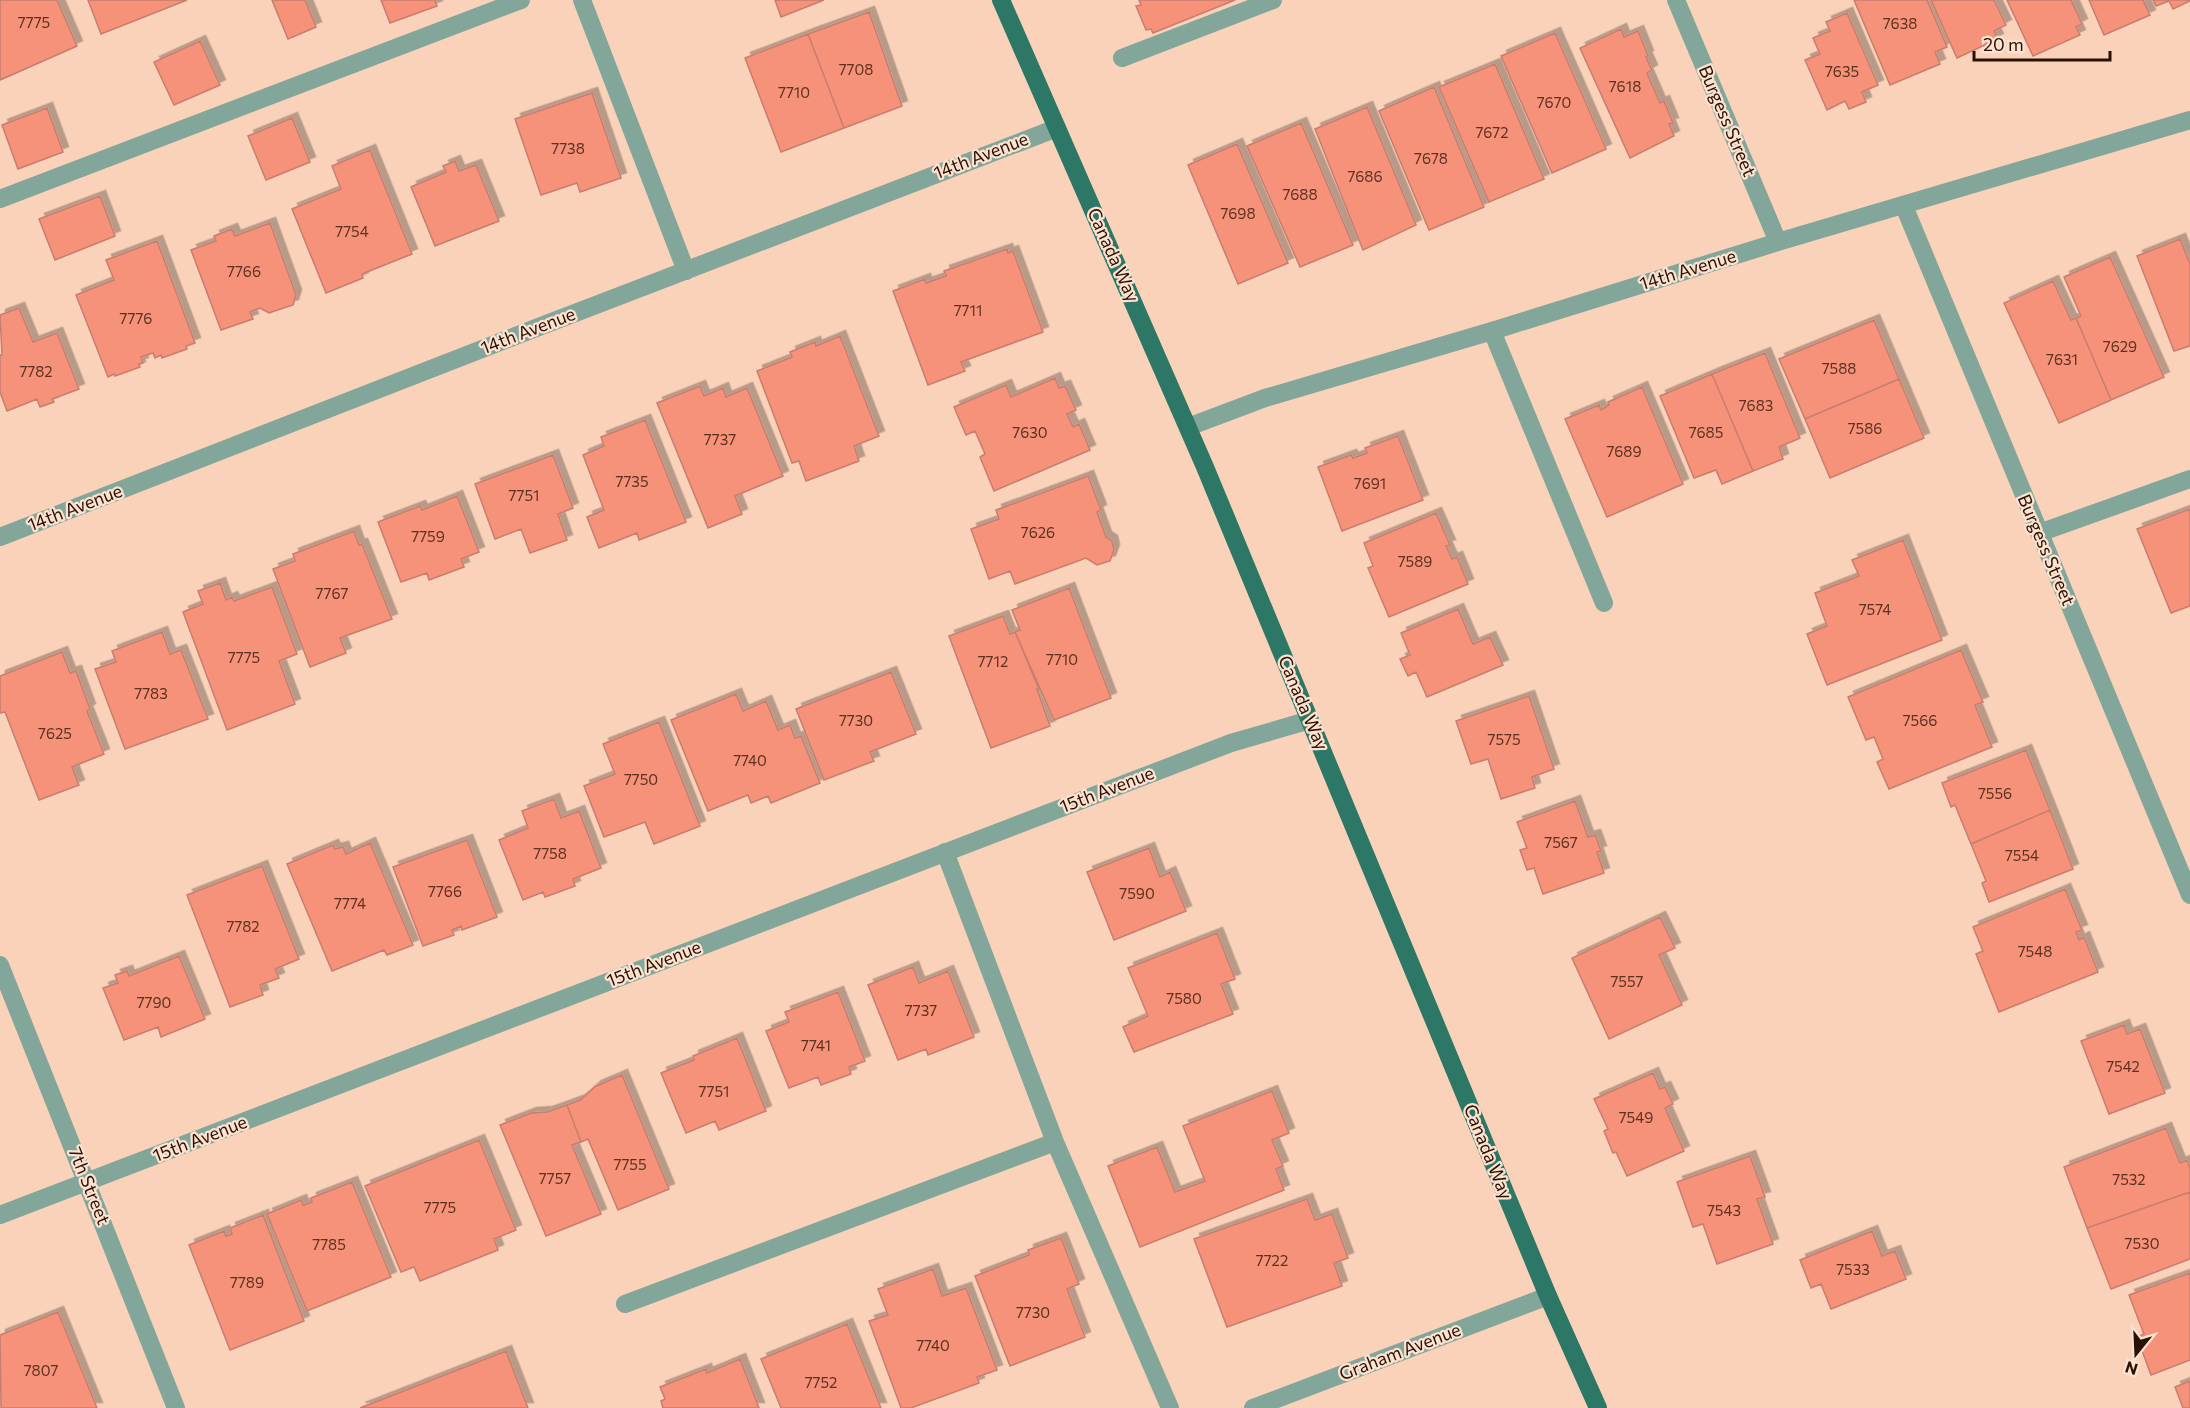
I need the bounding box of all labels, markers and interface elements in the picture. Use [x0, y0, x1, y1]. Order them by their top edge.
house number: 7775 [18, 13, 50, 31]
house number: 7638 [1883, 14, 1917, 32]
scale bar [1974, 24, 2110, 62]
text: 20 m [1983, 33, 2024, 55]
house number: 7708 [839, 60, 873, 78]
street label: Burgess Street [1695, 62, 1761, 180]
house number: 7635 [1825, 62, 1859, 80]
house number: 7618 [1609, 77, 1641, 95]
house number: 7710 [778, 83, 810, 101]
house number: 7670 [1537, 93, 1571, 111]
house number: 7672 [1475, 123, 1509, 141]
street label: 14th Avenue [930, 127, 1031, 183]
house number: 7738 [551, 139, 585, 157]
house number: 7678 [1414, 149, 1448, 167]
house number: 7686 [1347, 167, 1383, 185]
house number: 7688 [1282, 185, 1318, 203]
street label: Canada Way [1083, 204, 1144, 305]
house number: 7698 [1220, 204, 1256, 222]
house number: 7754 [335, 222, 369, 240]
street label: 14th Avenue [1637, 244, 1739, 294]
house number: 7766 [227, 262, 261, 280]
house number: 7711 [954, 301, 982, 319]
street label: 14th Avenue [477, 302, 578, 358]
house number: 7776 [120, 309, 152, 327]
house number: 7629 [2103, 337, 2137, 355]
house number: 7631 [2046, 350, 2078, 368]
house number: 7588 [1822, 359, 1856, 377]
house number: 7782 [19, 362, 53, 380]
house number: 7683 [1739, 396, 1773, 414]
house number: 7586 [1848, 419, 1882, 437]
house number: 7630 [1012, 423, 1048, 441]
house number: 7685 [1689, 423, 1723, 441]
house number: 7737 [704, 430, 736, 448]
house number: 7689 [1606, 442, 1642, 460]
house number: 7735 [615, 472, 649, 490]
house number: 7691 [1354, 474, 1386, 492]
street label: 14th Avenue [24, 479, 125, 535]
house number: 7751 [509, 486, 539, 504]
street label: Burgess Street [2014, 491, 2080, 609]
house number: 7626 [1021, 523, 1055, 541]
house number: 7759 [411, 527, 445, 545]
house number: 7589 [1398, 552, 1432, 570]
house number: 7767 [316, 584, 348, 602]
house number: 7574 [1859, 600, 1891, 618]
house number: 7775 [228, 648, 260, 666]
house number: 7710 [1046, 650, 1078, 668]
house number: 7712 [978, 652, 1008, 670]
street label: Canada Way [1274, 652, 1334, 753]
house number: 7783 [134, 684, 168, 702]
house number: 7730 [839, 711, 873, 729]
house number: 7566 [1903, 711, 1937, 729]
house number: 7625 [38, 724, 72, 742]
house number: 7575 [1488, 730, 1521, 748]
house number: 7740 [733, 751, 767, 769]
street label: 15th Avenue [1056, 761, 1157, 817]
house number: 7750 [624, 770, 658, 788]
house number: 7556 [1978, 784, 2012, 802]
house number: 7567 [1544, 833, 1578, 851]
house number: 7758 [533, 844, 567, 862]
house number: 7554 [2005, 846, 2039, 864]
house number: 7766 [428, 882, 462, 900]
house number: 7590 [1119, 884, 1155, 902]
house number: 7774 [334, 894, 366, 912]
house number: 7782 [226, 917, 260, 935]
street label: 15th Avenue [603, 935, 704, 991]
house number: 7548 [2018, 942, 2052, 960]
house number: 7557 [1610, 972, 1644, 990]
house number: 7580 [1166, 989, 1202, 1007]
house number: 7790 [137, 993, 171, 1011]
house number: 7737 [905, 1001, 937, 1019]
house number: 7741 [801, 1036, 831, 1054]
house number: 7542 [2106, 1057, 2140, 1075]
house number: 7751 [699, 1082, 729, 1100]
street label: Canada Way [1460, 1101, 1518, 1202]
house number: 7549 [1619, 1108, 1653, 1126]
street label: 15th Avenue [149, 1110, 250, 1166]
street label: 7th Street [64, 1144, 115, 1228]
house number: 7755 [613, 1155, 647, 1173]
house number: 7757 [539, 1169, 571, 1187]
house number: 7532 [2112, 1170, 2146, 1188]
house number: 7775 [424, 1198, 456, 1216]
house number: 7543 [1707, 1201, 1741, 1219]
house number: 7530 [2125, 1234, 2159, 1252]
house number: 7785 [312, 1235, 346, 1253]
house number: 7722 [1256, 1251, 1288, 1269]
house number: 7533 [1836, 1260, 1870, 1278]
house number: 7789 [230, 1273, 264, 1291]
house number: 7730 [1016, 1303, 1050, 1321]
street label: Graham Avenue [1336, 1318, 1464, 1384]
north arrow [2106, 1324, 2166, 1384]
house number: 7740 [916, 1336, 950, 1354]
text: N [2123, 1358, 2140, 1380]
house number: 7807 [24, 1361, 58, 1379]
house number: 7752 [805, 1373, 837, 1391]

